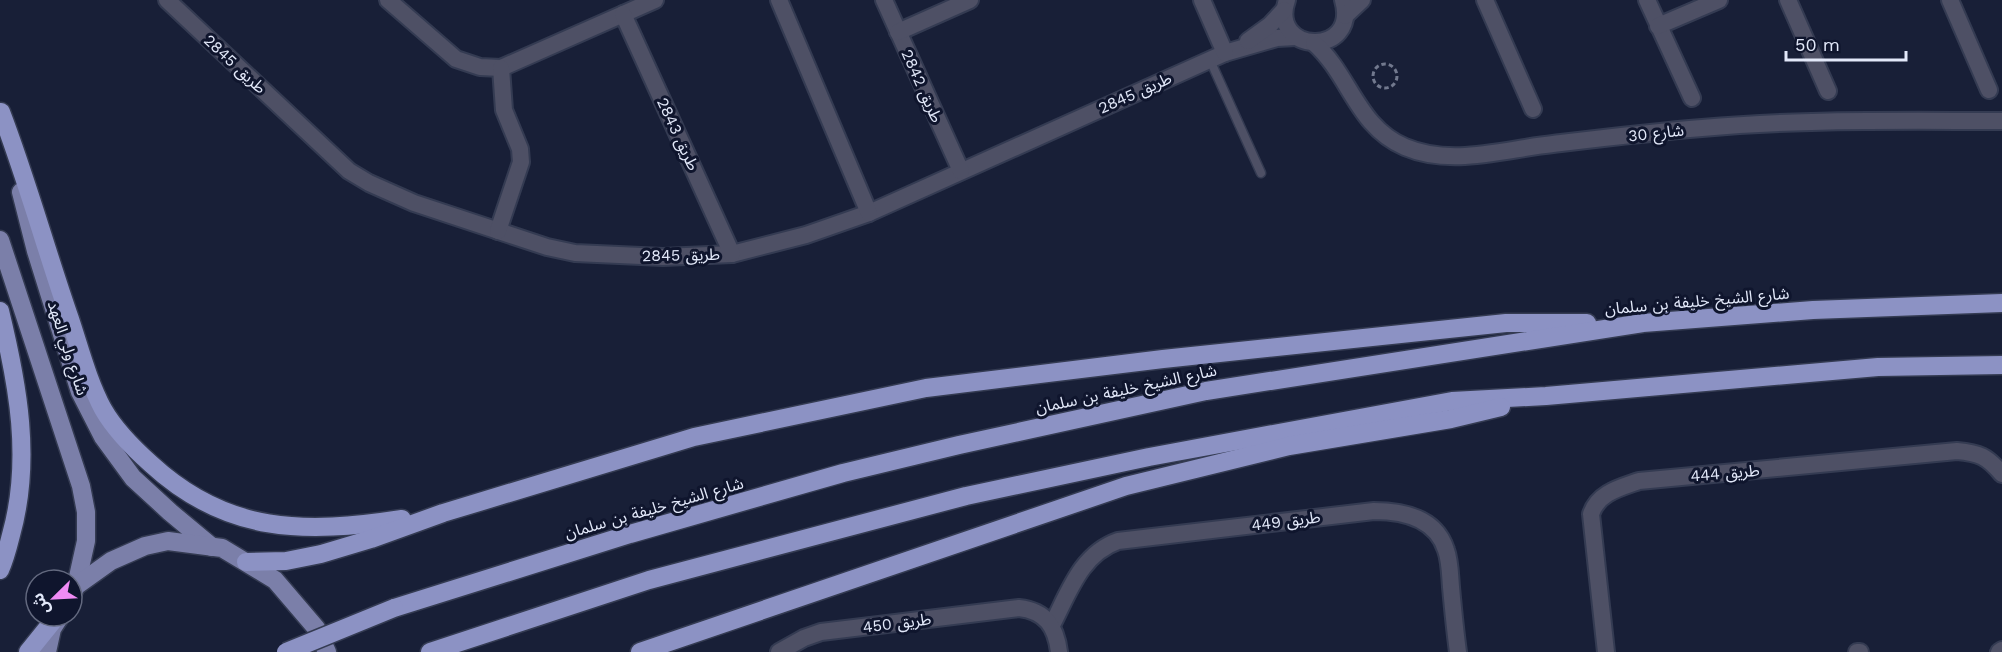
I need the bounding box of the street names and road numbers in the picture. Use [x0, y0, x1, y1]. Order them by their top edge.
street label: طريق 2845 [199, 30, 270, 98]
street label: طريق 2842 [897, 46, 947, 126]
street label: طريق 2845 [1095, 68, 1175, 118]
street label: طريق 2843 [652, 95, 703, 174]
street label: شارع 30 [1627, 121, 1685, 148]
street label: طريق 2845 [642, 245, 720, 266]
street label: شارع الشيخ خليفة بن سلمان [1604, 283, 1790, 322]
street label: شارع ولي العهد [41, 298, 92, 399]
street label: شارع الشيخ خليفة بن سلمان [1034, 360, 1219, 420]
street label: طريق 444 [1690, 461, 1761, 486]
street label: شارع الشيخ خليفة بن سلمان [562, 473, 746, 546]
street label: طريق 449 [1250, 507, 1322, 536]
street label: طريق 450 [862, 609, 933, 638]

